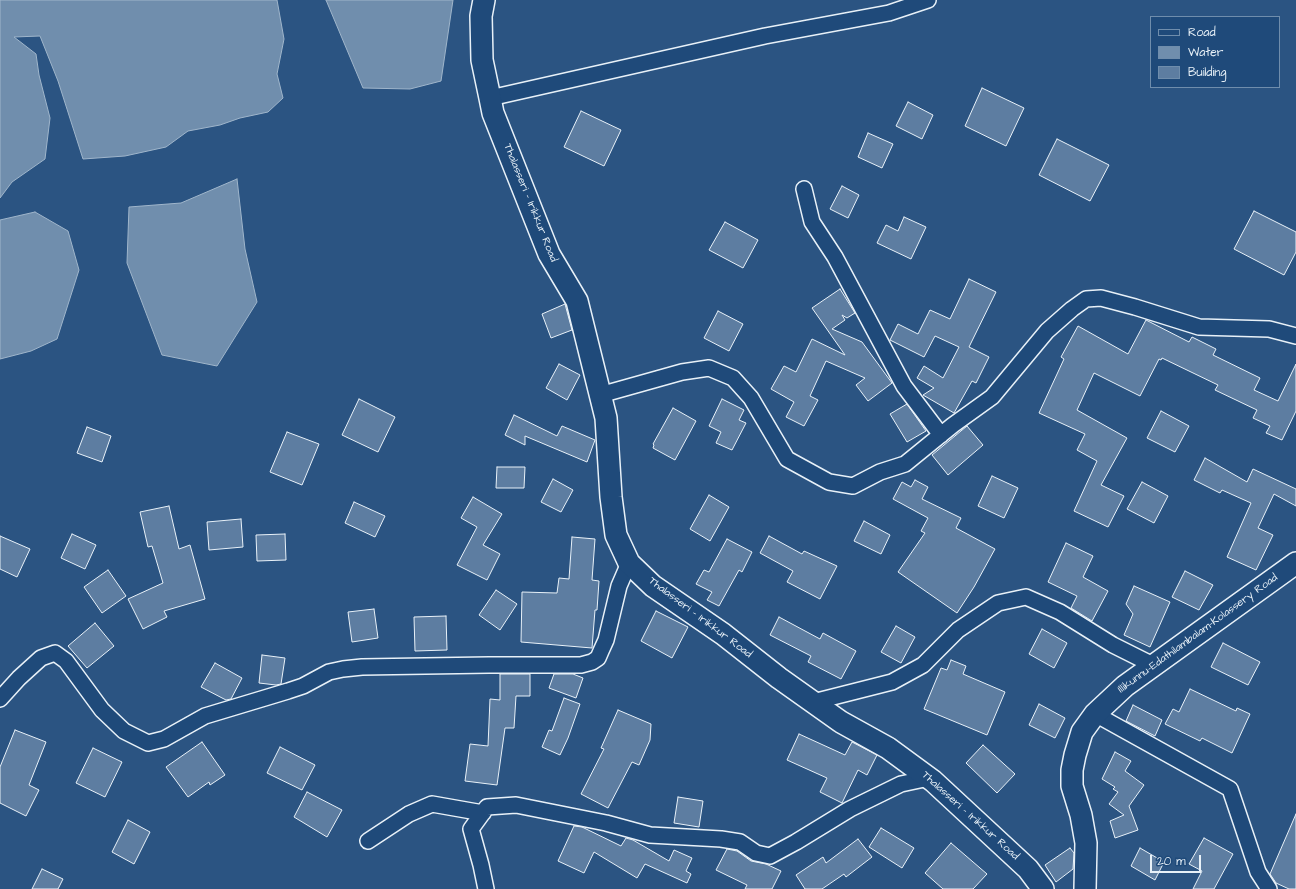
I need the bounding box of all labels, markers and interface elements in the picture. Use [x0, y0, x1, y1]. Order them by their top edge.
legend [1150, 16, 1280, 88]
text: Road [1188, 24, 1216, 41]
text: Water [1188, 44, 1223, 61]
text: Building [1188, 64, 1226, 81]
street label: Thalasseri - Irikkur Road [500, 142, 560, 264]
street label: Illikunnu-Edathilambalam-Kolassery Road [1116, 572, 1280, 696]
street label: Thalasseri - Irikkur Road [646, 575, 754, 661]
street label: Thalasseri - Irikkur Road [919, 769, 1021, 863]
scale bar [1152, 847, 1203, 873]
text: 20 m [1157, 853, 1186, 870]

